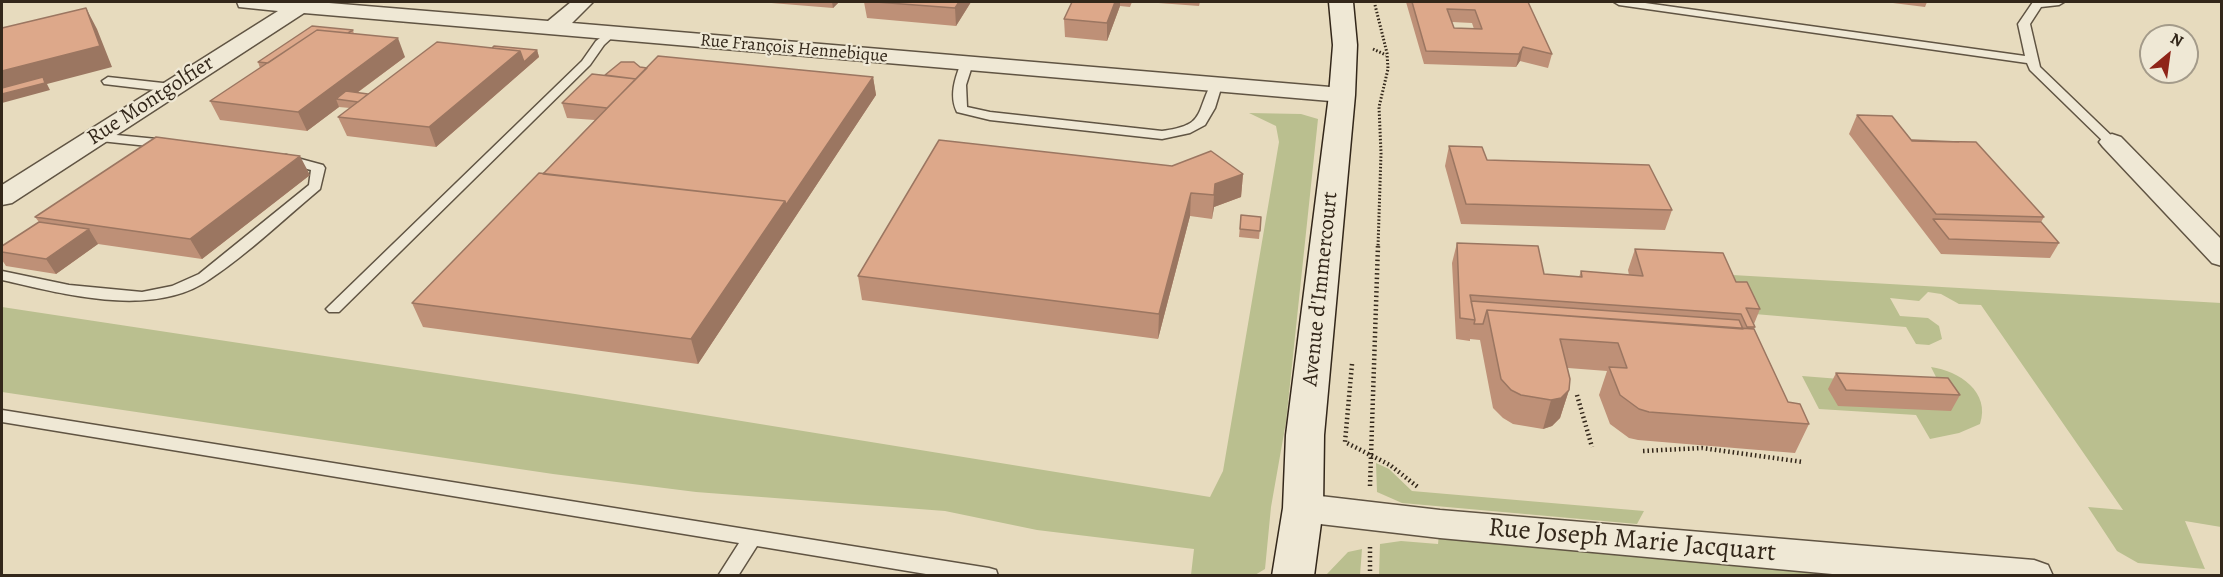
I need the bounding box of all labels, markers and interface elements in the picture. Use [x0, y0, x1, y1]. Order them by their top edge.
north arrow [2139, 24, 2199, 84]
text: N [2166, 28, 2187, 52]
street label: Rue François Hennebique [699, 30, 889, 68]
street label: Rue Montgolfier [83, 50, 219, 152]
street label: Avenue d'Immercourt [1298, 190, 1344, 388]
street label: Rue Joseph Marie Jacquart [1487, 512, 1777, 570]

